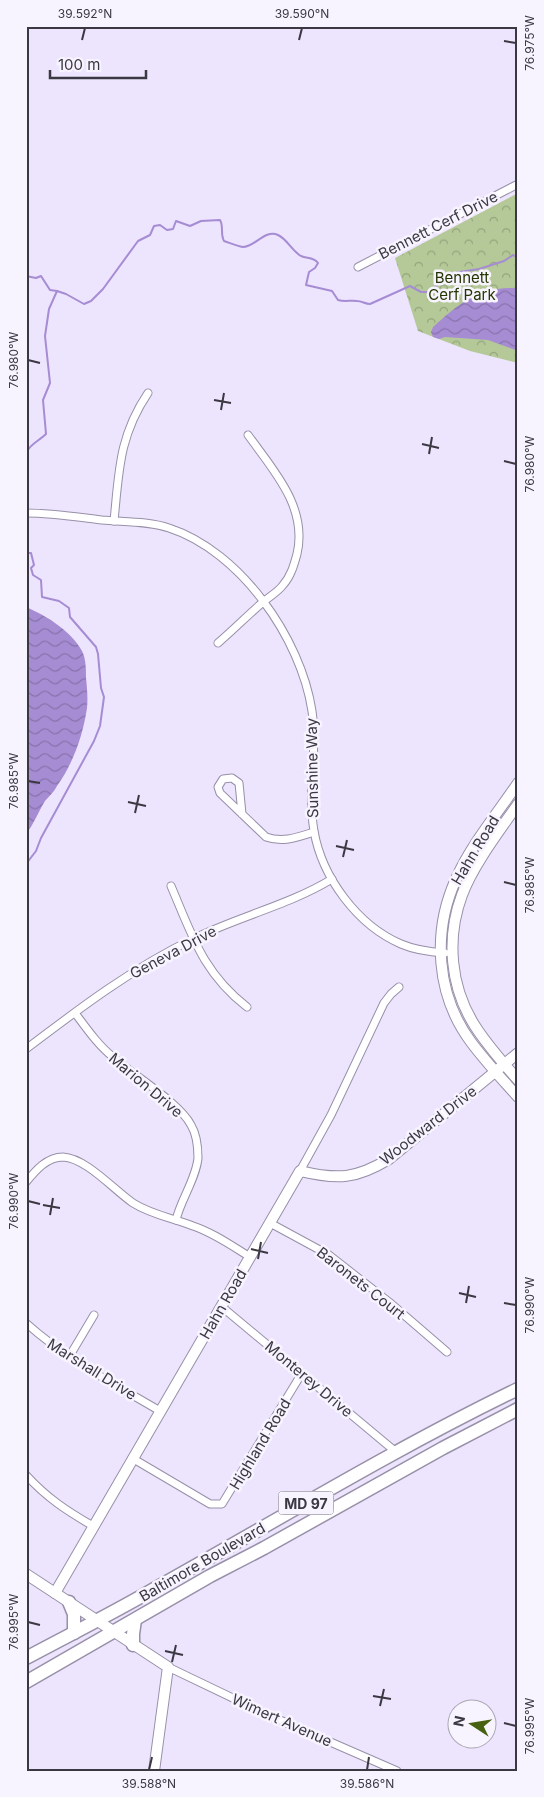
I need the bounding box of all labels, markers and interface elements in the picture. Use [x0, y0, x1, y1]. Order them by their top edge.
text: 39.592°N [58, 6, 112, 21]
text: 39.590°N [275, 6, 329, 21]
text: 76.975°W [522, 15, 537, 71]
scale bar [50, 48, 146, 80]
text: 100 m [58, 55, 100, 74]
street label: Bennett Cerf Drive [375, 187, 501, 263]
park label: Bennett Cerf Park [428, 268, 496, 304]
text: 76.980°W [6, 331, 21, 388]
text: 76.980°W [522, 435, 537, 492]
street label: Sunshine Way [302, 717, 322, 818]
text: 76.985°W [6, 753, 21, 809]
street label: Hahn Road [447, 812, 503, 888]
text: 76.985°W [522, 857, 537, 913]
street label: Geneva Drive [126, 921, 220, 983]
street label: Marion Drive [105, 1049, 187, 1121]
street label: Woodward Drive [376, 1081, 480, 1169]
text: 76.990°W [6, 1172, 21, 1229]
street label: Baronets Court [313, 1243, 409, 1323]
street label: Hahn Road [195, 1266, 251, 1342]
text: 76.990°W [522, 1276, 537, 1333]
street label: Marshall Drive [44, 1334, 140, 1404]
street label: Monterey Drive [261, 1337, 357, 1421]
street label: Highland Road [225, 1395, 295, 1493]
road number: MD 97 [278, 1492, 334, 1515]
street label: Baltimore Boulevard [136, 1518, 268, 1606]
text: 76.995°W [6, 1594, 21, 1650]
street label: Wimert Avenue [229, 1689, 335, 1751]
text: 76.995°W [522, 1698, 537, 1754]
north arrow [446, 1700, 496, 1750]
text: N [449, 1714, 468, 1728]
text: 39.588°N [122, 1776, 176, 1791]
text: 39.586°N [340, 1776, 394, 1791]

